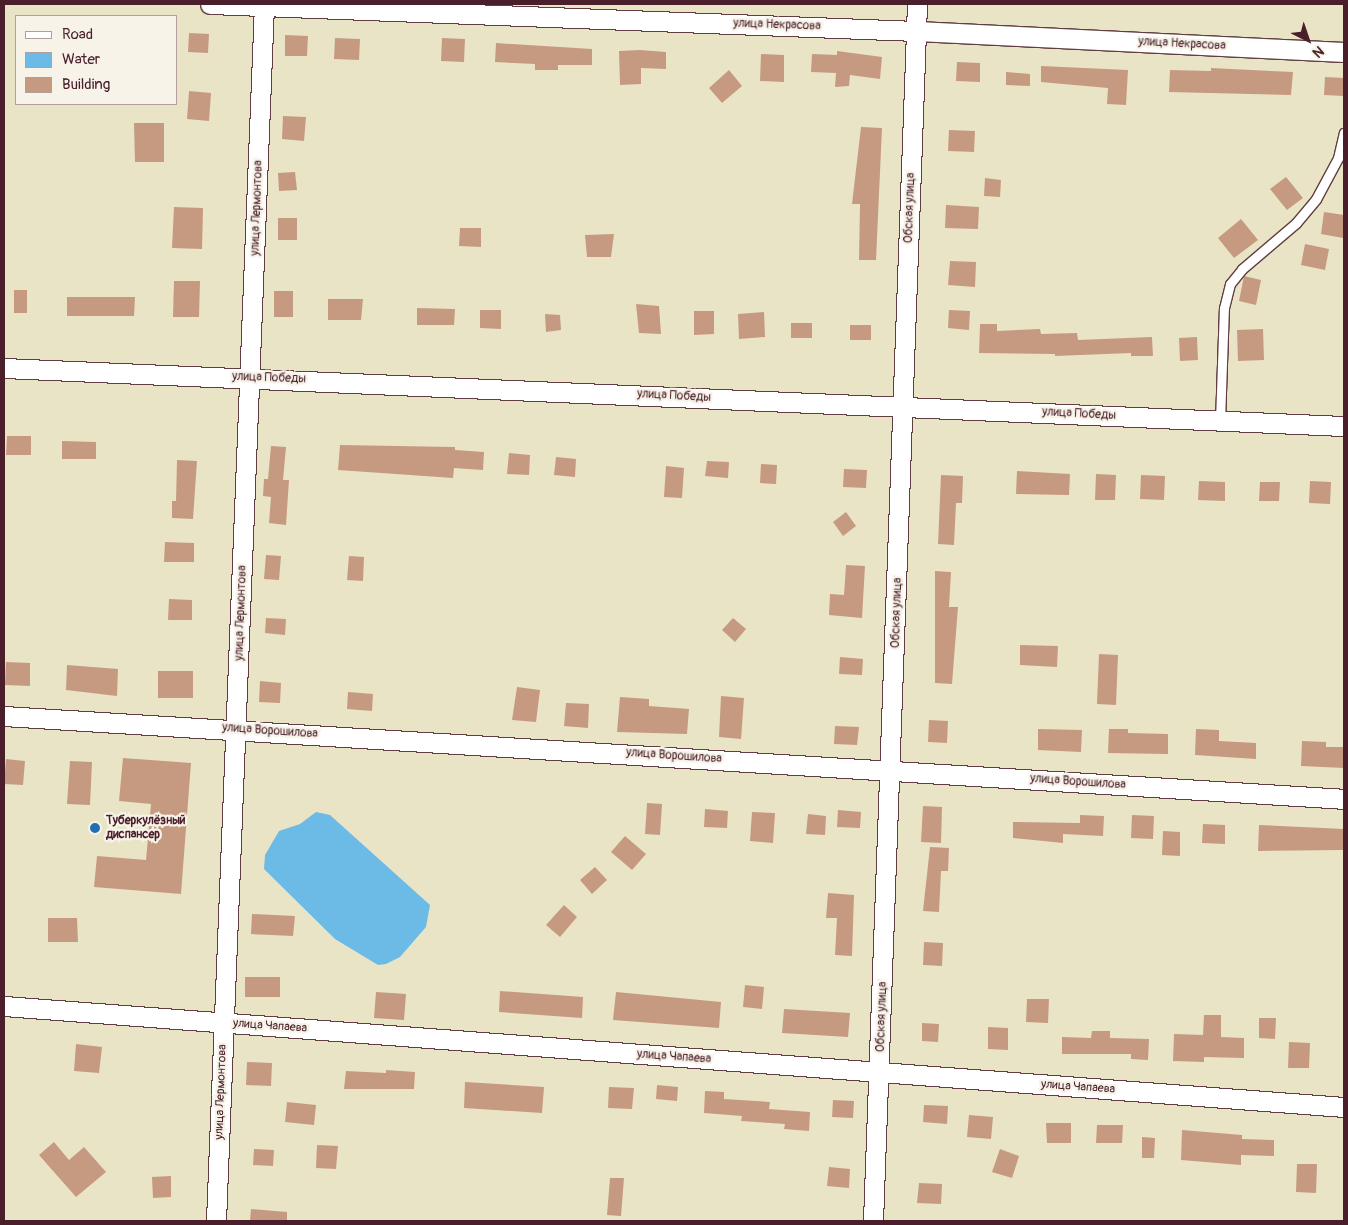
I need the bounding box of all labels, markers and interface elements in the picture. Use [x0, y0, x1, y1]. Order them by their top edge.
legend [15, 15, 178, 105]
north arrow [1283, 15, 1333, 65]
street label: улица Некрасова [733, 16, 821, 34]
text: Road [62, 25, 93, 44]
street label: улица Некрасова [1138, 35, 1226, 53]
text: N [1309, 42, 1327, 61]
text: Water [62, 50, 100, 69]
text: Building [62, 75, 110, 94]
street label: улица Лермонтова [248, 160, 266, 256]
street label: Обская улица [902, 173, 918, 243]
street label: улица Победы [232, 370, 306, 386]
street label: улица Победы [637, 387, 711, 405]
street label: улица Победы [1042, 405, 1116, 423]
street label: улица Лермонтова [232, 565, 250, 661]
street label: Обская улица [889, 578, 905, 648]
street label: улица Ворошилова [222, 720, 318, 742]
street label: улица Ворошилова [626, 745, 722, 767]
street label: улица Ворошилова [1030, 771, 1126, 793]
place label: Туберкулёзный диспансер [106, 814, 186, 842]
marker: Туберкулёзный диспансер [88, 821, 102, 835]
street label: Обская улица [874, 982, 890, 1052]
street label: улица Чапаева [232, 1016, 308, 1036]
street label: улица Лермонтова [212, 1044, 230, 1140]
street label: улица Чапаева [636, 1047, 712, 1067]
street label: улица Чапаева [1040, 1077, 1116, 1097]

